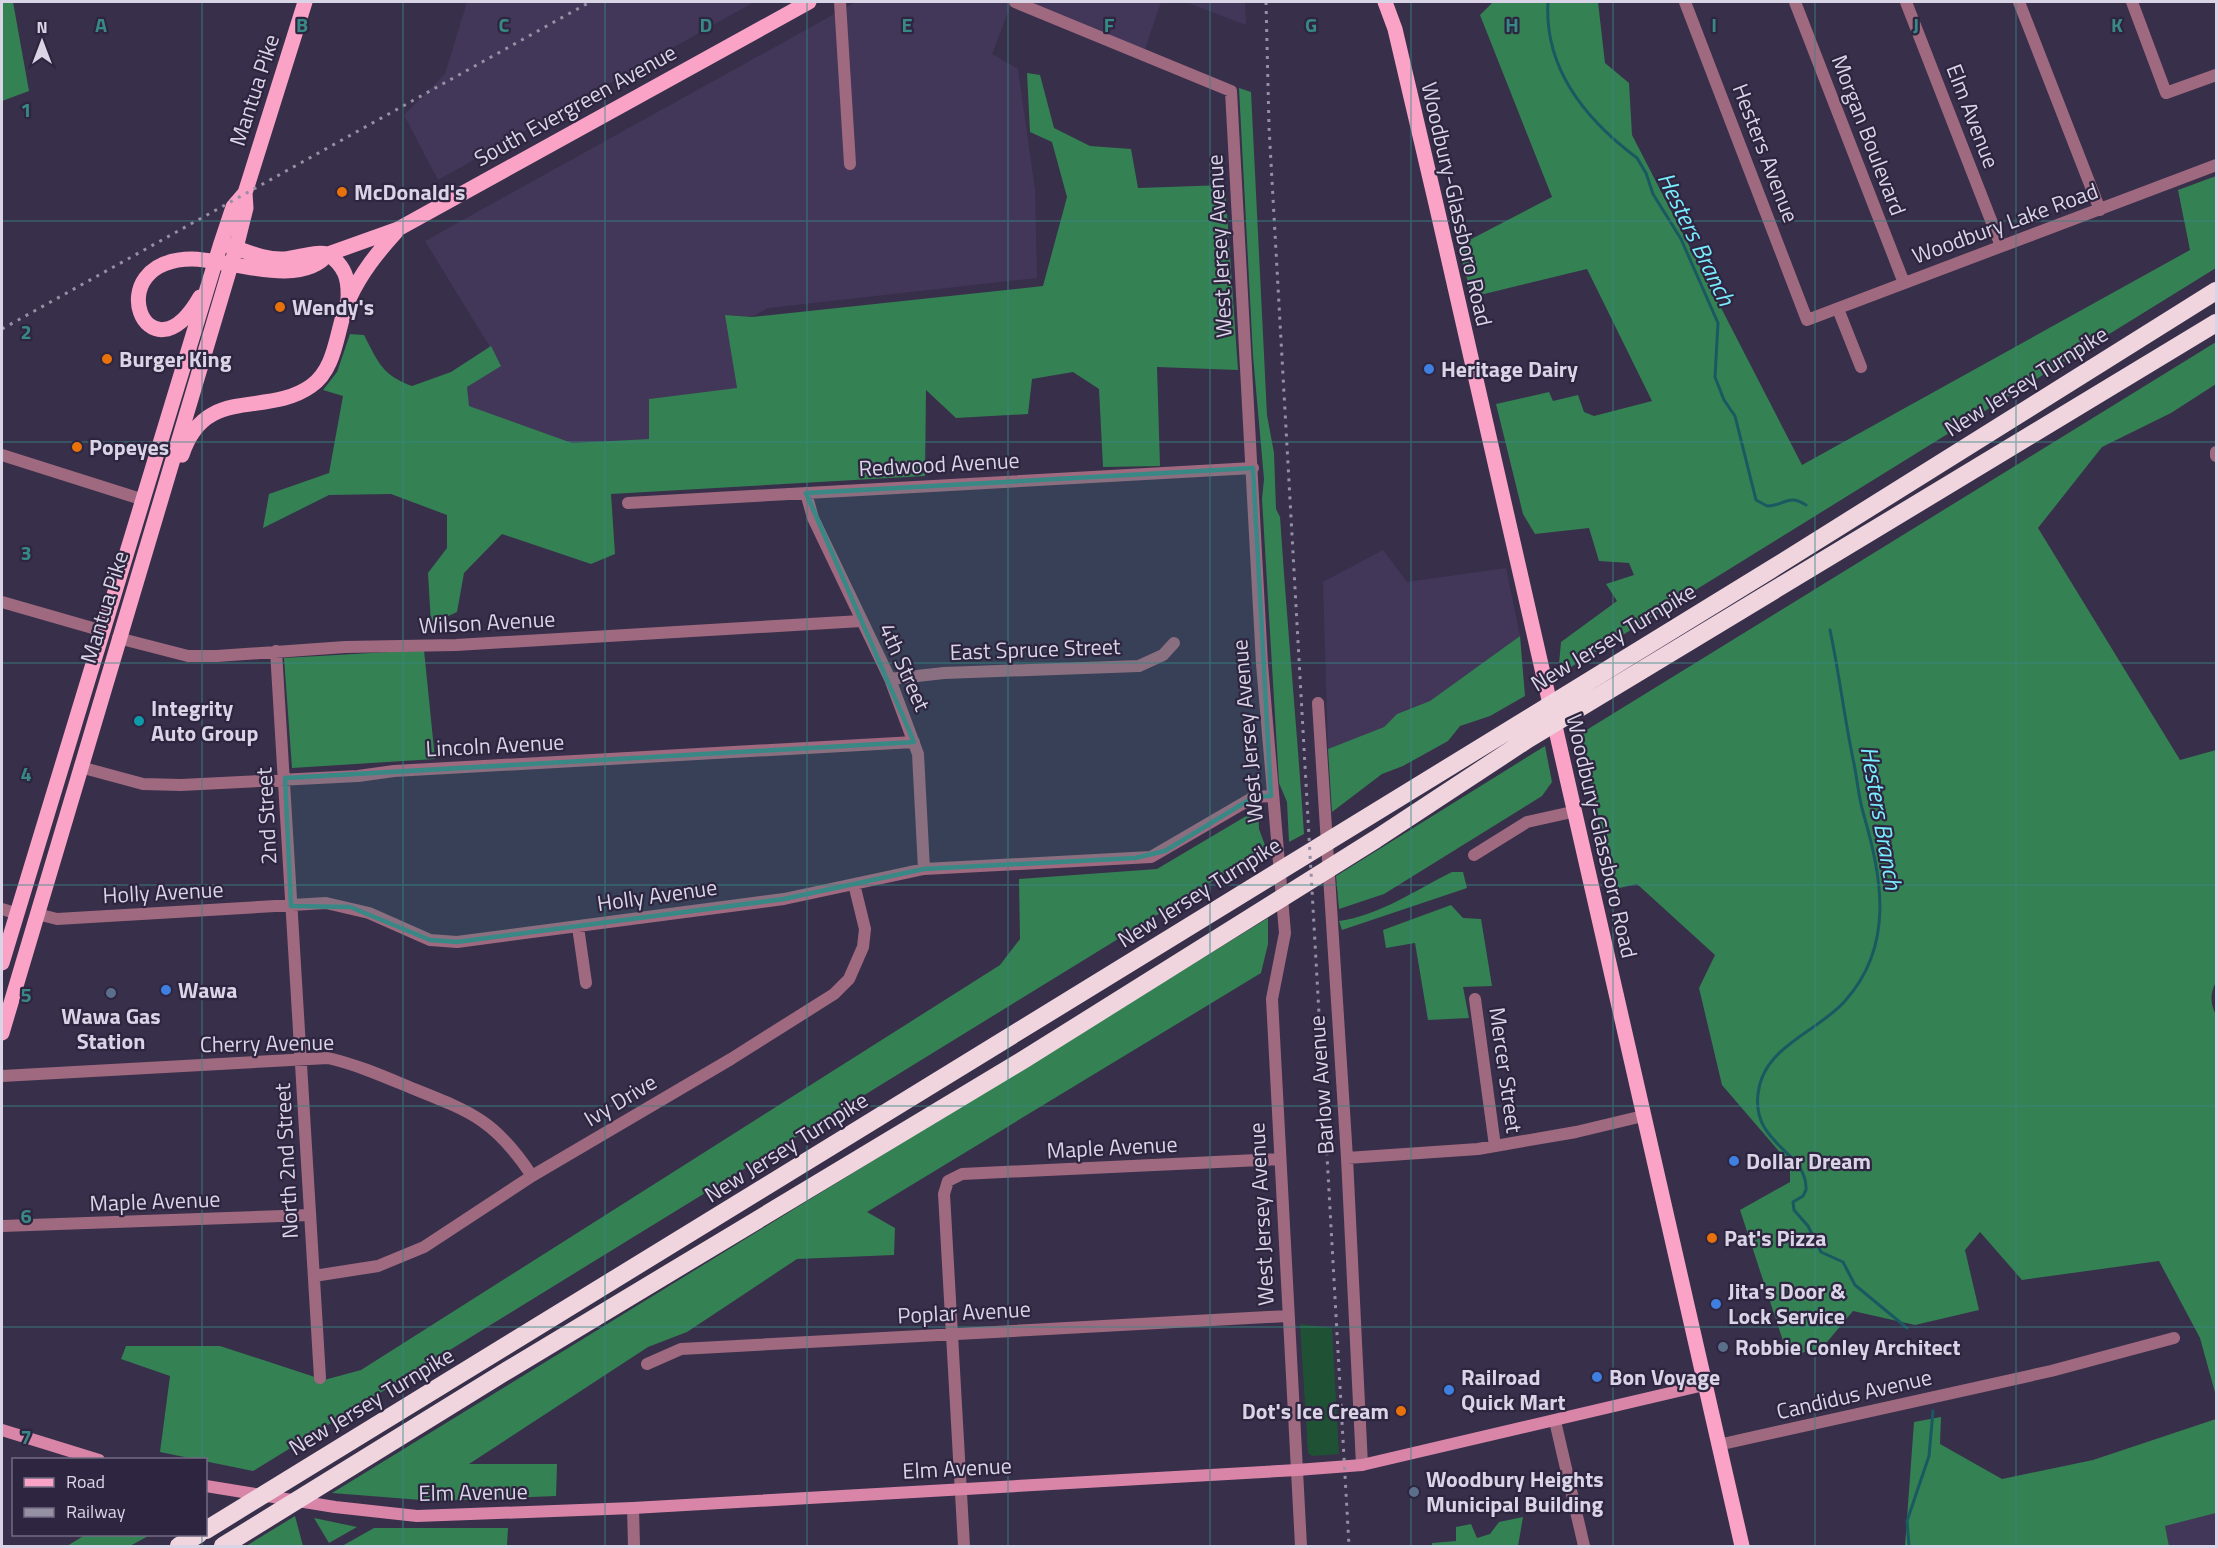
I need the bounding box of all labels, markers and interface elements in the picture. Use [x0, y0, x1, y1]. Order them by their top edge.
text: A [95, 9, 107, 40]
text: B [296, 9, 308, 40]
text: C [499, 9, 510, 40]
text: D [700, 9, 712, 40]
text: E [901, 9, 913, 40]
text: F [1104, 9, 1115, 40]
text: G [1305, 9, 1317, 40]
text: H [1505, 9, 1519, 40]
text: I [1711, 9, 1717, 40]
text: J [1913, 9, 1919, 40]
text: K [2111, 9, 2123, 40]
north arrow [12, 12, 72, 72]
text: N [36, 15, 48, 39]
street label: Mantua Pike [220, 30, 288, 150]
street label: South Evergreen Avenue [468, 35, 682, 175]
street label: Morgan Boulevard [1823, 50, 1915, 220]
street label: Elm Avenue [1938, 59, 2008, 173]
street label: Woodbury-Glassboro Road [1412, 79, 1502, 329]
street label: Hesters Avenue [1724, 79, 1808, 227]
text: 1 [20, 94, 32, 125]
street label: West Jersey Avenue [1197, 154, 1241, 338]
water label: Hesters Branch [1649, 166, 1745, 312]
street label: Woodbury Lake Road [1907, 174, 2103, 272]
place label: McDonald's [354, 175, 465, 209]
marker: McDonald's [335, 185, 349, 199]
place label: Wendy's [292, 290, 374, 324]
marker: Wendy's [273, 300, 287, 314]
text: 2 [20, 316, 32, 347]
street label: New Jersey Turnpike [1937, 317, 2115, 445]
place label: Burger King [119, 342, 232, 376]
marker: Burger King [100, 352, 114, 366]
place label: Heritage Dairy [1441, 352, 1578, 386]
marker: Heritage Dairy [1422, 362, 1436, 376]
place label: Popeyes [89, 430, 169, 464]
marker: Popeyes [70, 440, 84, 454]
street label: Redwood Avenue [858, 443, 1020, 485]
text: 3 [20, 537, 32, 568]
street label: Mantua Pike [71, 547, 137, 667]
street label: New Jersey Turnpike [1524, 574, 1702, 700]
street label: Wilson Avenue [418, 601, 556, 643]
street label: 4th Street [870, 617, 940, 717]
street label: East Spruce Street [949, 629, 1121, 669]
street label: West Jersey Avenue [1222, 638, 1272, 824]
place label: Integrity Auto Group [151, 691, 258, 750]
street label: Woodbury-Glassboro Road [1557, 711, 1647, 961]
marker: Integrity Auto Group [132, 714, 146, 728]
street label: Lincoln Avenue [425, 724, 565, 766]
water label: Hesters Branch [1852, 743, 1912, 893]
text: 4 [20, 758, 32, 789]
street label: 2nd Street [246, 766, 286, 865]
street label: New Jersey Turnpike [1110, 828, 1288, 956]
street label: Holly Avenue [595, 870, 719, 920]
street label: Holly Avenue [102, 872, 224, 912]
place label: Wawa [178, 973, 238, 1007]
text: 5 [20, 979, 32, 1010]
marker: Wawa [159, 983, 173, 997]
marker: Wawa Gas Station [104, 986, 118, 1000]
place label: Wawa Gas Station [61, 999, 161, 1058]
street label: Mercer Street [1480, 1005, 1532, 1135]
street label: Barlow Avenue [1299, 1014, 1343, 1156]
street label: Cherry Avenue [200, 1025, 334, 1061]
street label: Ivy Drive [577, 1065, 663, 1135]
street label: North 2nd Street [265, 1082, 307, 1240]
street label: New Jersey Turnpike [697, 1083, 875, 1211]
street label: West Jersey Avenue [1239, 1122, 1283, 1306]
street label: Maple Avenue [1046, 1127, 1178, 1167]
place label: Dollar Dream [1746, 1144, 1871, 1178]
marker: Dollar Dream [1727, 1154, 1741, 1168]
street label: Maple Avenue [89, 1182, 221, 1220]
text: 6 [20, 1200, 32, 1231]
place label: Pat's Pizza [1724, 1221, 1826, 1255]
marker: Pat's Pizza [1705, 1231, 1719, 1245]
place label: Jita's Door & Lock Service [1728, 1274, 1846, 1333]
street label: Poplar Avenue [896, 1292, 1032, 1332]
marker: Jita's Door & Lock Service [1709, 1297, 1723, 1311]
place label: Robbie Conley Architect [1735, 1330, 1960, 1364]
street label: New Jersey Turnpike [282, 1338, 460, 1464]
marker: Robbie Conley Architect [1716, 1340, 1730, 1354]
place label: Railroad Quick Mart [1461, 1360, 1565, 1419]
place label: Bon Voyage [1609, 1360, 1720, 1394]
street label: Candidus Avenue [1773, 1360, 1935, 1428]
marker: Bon Voyage [1590, 1370, 1604, 1384]
marker: Railroad Quick Mart [1442, 1383, 1456, 1397]
place label: Dot's Ice Cream [1242, 1394, 1389, 1428]
marker: Dot's Ice Cream [1394, 1404, 1408, 1418]
text: 7 [20, 1421, 32, 1452]
street label: Elm Avenue [902, 1448, 1012, 1488]
legend [12, 1458, 207, 1536]
place label: Woodbury Heights Municipal Building [1426, 1462, 1604, 1521]
text: Road [66, 1468, 105, 1495]
street label: Elm Avenue [418, 1474, 528, 1510]
marker: Woodbury Heights Municipal Building [1407, 1485, 1421, 1499]
text: Railway [66, 1498, 126, 1525]

